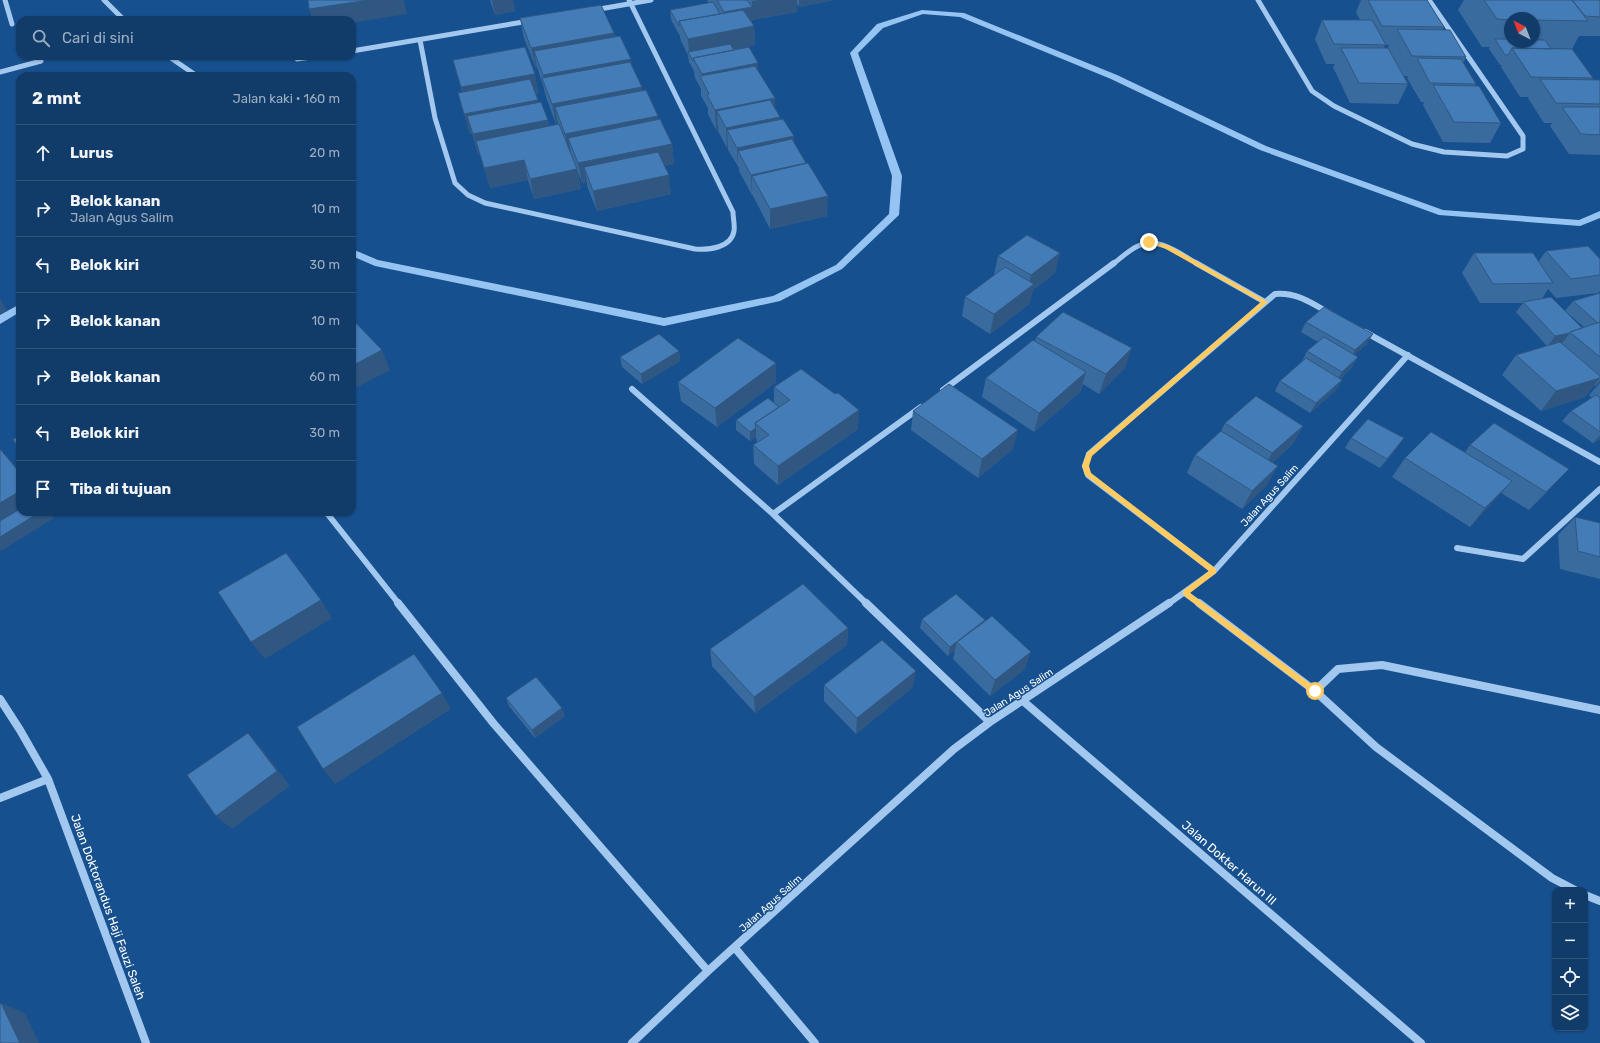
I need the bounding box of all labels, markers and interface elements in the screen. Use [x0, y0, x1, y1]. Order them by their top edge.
north arrow [1504, 12, 1540, 48]
search box [16, 16, 356, 60]
icon: search [30, 27, 52, 49]
text: Cari di sini [62, 29, 134, 47]
text: 2 mnt [32, 88, 81, 108]
text: Jalan kaki · 160 m [233, 91, 340, 106]
icon: ahead [32, 142, 54, 164]
text: Lurus [70, 144, 113, 162]
text: 20 m [309, 145, 340, 160]
text: Belok kanan [70, 192, 160, 210]
icon: right [32, 198, 54, 220]
text: 10 m [311, 201, 340, 216]
text: Jalan Agus Salim [70, 210, 174, 225]
route end [1140, 233, 1158, 251]
icon: left [32, 254, 54, 276]
text: Belok kiri [70, 256, 139, 274]
text: 30 m [309, 257, 340, 272]
icon: right [32, 310, 54, 332]
text: Belok kanan [70, 312, 160, 330]
text: 10 m [311, 313, 340, 328]
icon: right [32, 366, 54, 388]
text: Belok kanan [70, 368, 160, 386]
text: 60 m [309, 369, 340, 384]
icon: left [32, 422, 54, 444]
text: Belok kiri [70, 424, 139, 442]
text: 30 m [309, 425, 340, 440]
street label: Jalan Agus Salim [1239, 462, 1301, 529]
icon: arrive [32, 478, 54, 500]
text: Tiba di tujuan [70, 480, 171, 498]
street label: Jalan Agus Salim [982, 666, 1055, 720]
route start [1306, 682, 1324, 700]
street label: Jalan Doktorandus Haji Fauzi Saleh [68, 812, 148, 1002]
street label: Jalan Dokter Harun III [1179, 818, 1279, 908]
street label: Jalan Agus Salim [737, 873, 804, 935]
map controls [1552, 887, 1588, 1031]
button: + [1552, 887, 1588, 923]
button: − [1552, 923, 1588, 959]
button: locate [1552, 959, 1588, 995]
button: layers [1552, 995, 1588, 1031]

